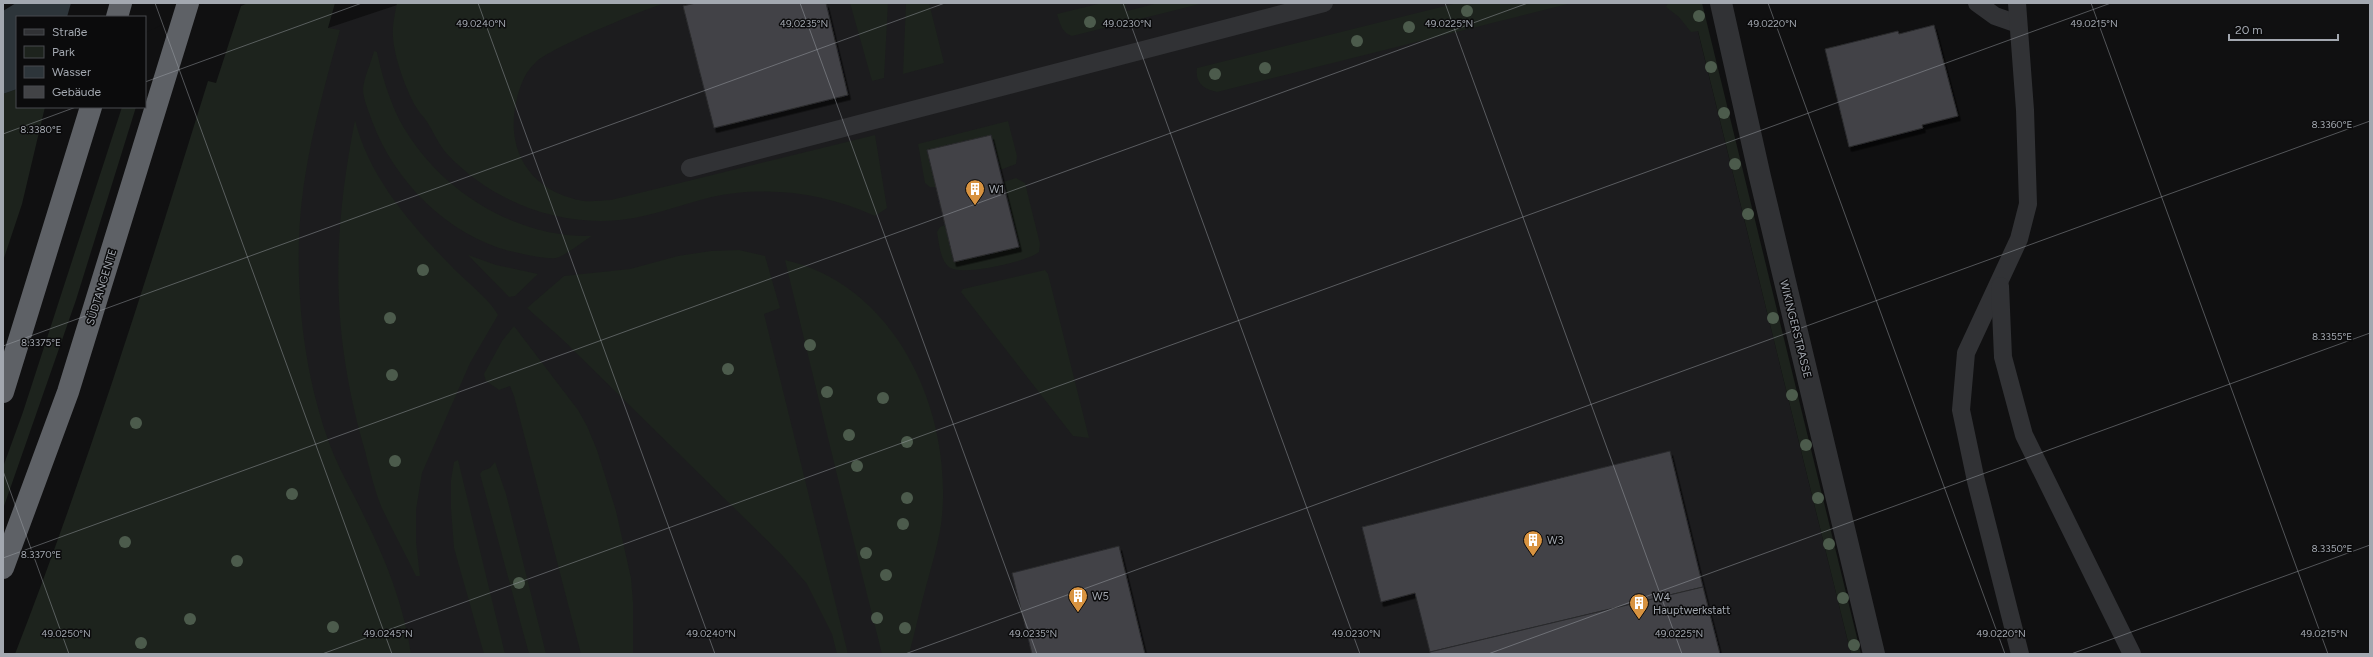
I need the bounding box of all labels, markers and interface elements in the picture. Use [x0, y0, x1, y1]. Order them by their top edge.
legend [16, 16, 146, 108]
scale bar [2229, 16, 2338, 42]
text: 49.0240°N [456, 17, 506, 30]
text: 49.0235°N [780, 17, 828, 30]
text: 49.0230°N [1102, 17, 1152, 30]
text: 49.0225°N [1425, 17, 1473, 30]
text: 49.0220°N [1747, 17, 1797, 30]
text: 49.0215°N [2070, 17, 2118, 30]
text: 20 m [2235, 23, 2263, 37]
text: Straße [52, 25, 88, 39]
text: Park [52, 45, 75, 59]
text: Wasser [52, 65, 91, 79]
text: Gebäude [52, 85, 102, 99]
text: 8.3360°E [2312, 118, 2352, 131]
text: 8.3380°E [20, 123, 62, 136]
building icon: W1 [964, 178, 986, 206]
place label: W1 [989, 183, 1004, 196]
street label: SÜDTANGENTE [83, 247, 119, 327]
street label: WIKINGERSTRASSE [1777, 279, 1814, 380]
text: 8.3355°E [2312, 330, 2352, 343]
text: 8.3375°E [21, 336, 61, 349]
building icon: W3 [1522, 529, 1544, 557]
place label: W3 [1547, 534, 1564, 547]
text: 8.3350°E [2312, 542, 2353, 555]
text: 8.3370°E [21, 548, 61, 561]
building icon: W5 [1067, 585, 1089, 613]
place label: W5 [1092, 590, 1109, 603]
place label: W4 Hauptwerkstatt [1653, 591, 1730, 617]
building icon: W4 Hauptwerkstatt [1628, 592, 1650, 620]
text: 49.0250°N [41, 627, 91, 640]
text: 49.0245°N [363, 627, 413, 640]
text: 49.0240°N [686, 627, 736, 640]
text: 49.0235°N [1009, 627, 1057, 640]
text: 49.0230°N [1331, 627, 1381, 640]
text: 49.0225°N [1655, 627, 1703, 640]
text: 49.0220°N [1976, 627, 2026, 640]
text: 49.0215°N [2300, 627, 2348, 640]

